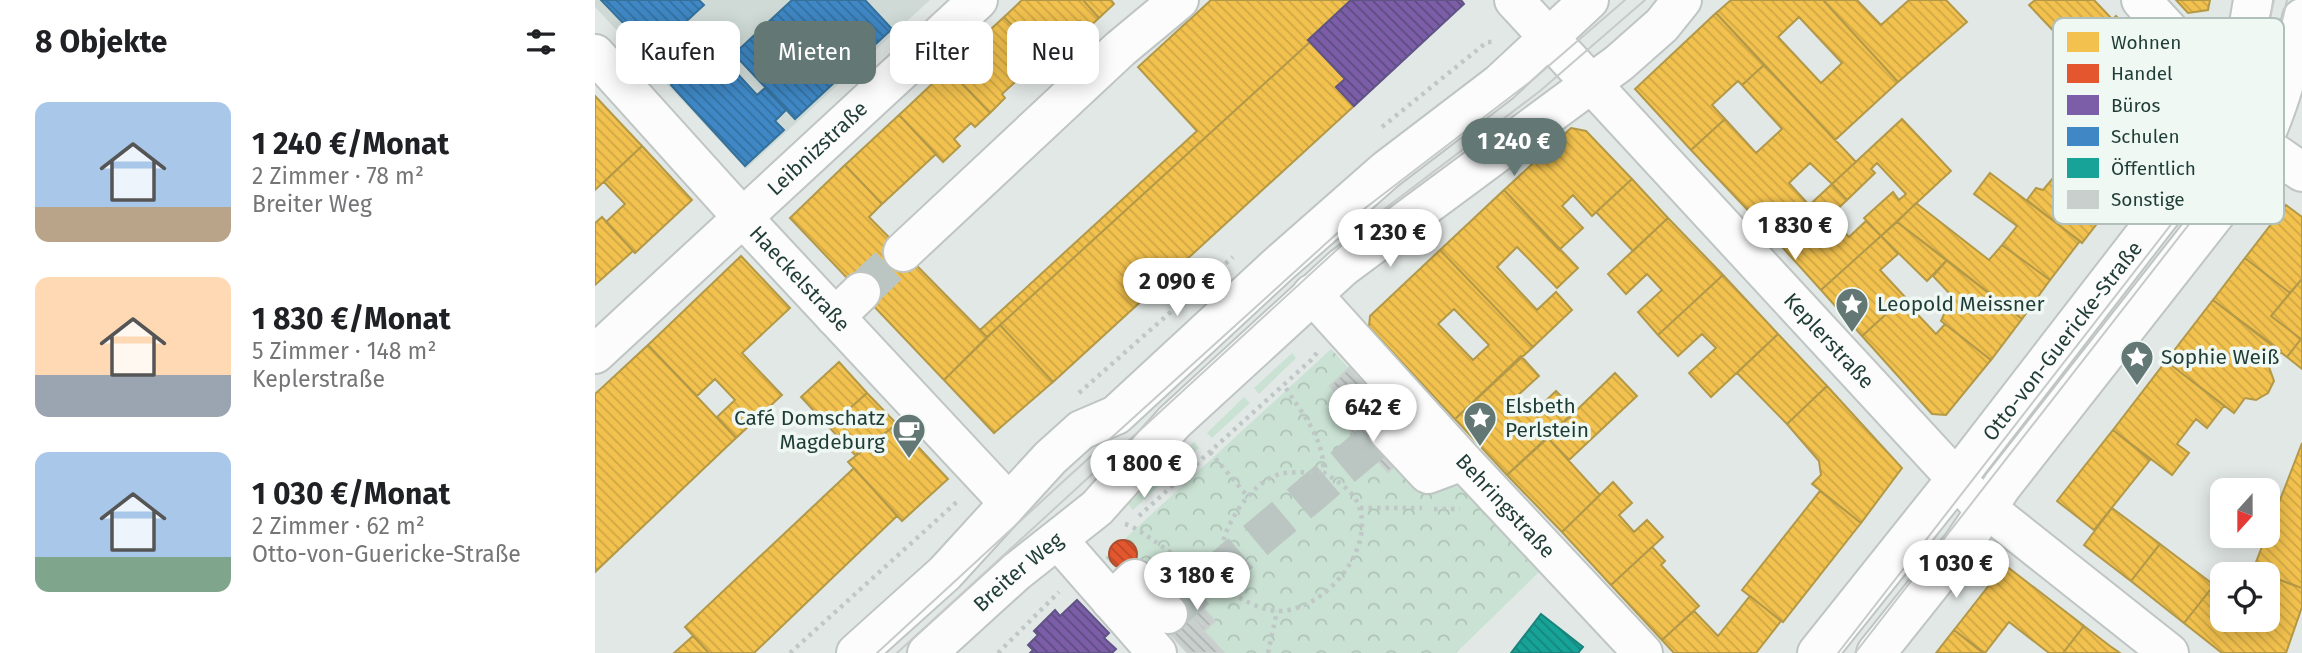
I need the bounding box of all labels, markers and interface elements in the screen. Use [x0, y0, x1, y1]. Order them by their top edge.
legend [2053, 18, 2284, 224]
chip: Kaufen [616, 21, 740, 84]
chip: Mieten [754, 21, 876, 84]
chip: Filter [890, 21, 993, 84]
chip: Neu [1007, 21, 1099, 84]
icon: filters [522, 23, 560, 61]
text: 8 Objekte [35, 24, 167, 60]
text: Wohnen [2111, 31, 2181, 54]
text: Handel [2111, 62, 2173, 85]
text: Büros [2111, 94, 2160, 117]
street label: Leibnizstraße [762, 96, 873, 201]
pin: 1 240 € [1449, 118, 1579, 178]
text: Schulen [2111, 125, 2180, 148]
text: 1 240 €/Monat [252, 126, 449, 162]
text: 1 240 € [1478, 127, 1550, 155]
icon: home [91, 130, 175, 214]
text: Öffentlich [2111, 157, 2196, 180]
text: 2 Zimmer · 78 m² [252, 162, 424, 190]
text: Sonstige [2111, 188, 2185, 211]
text: Breiter Weg [252, 190, 372, 218]
pin: 1 830 € [1730, 202, 1860, 262]
pin: 1 230 € [1325, 210, 1455, 269]
text: 1 830 € [1758, 211, 1832, 239]
text: 1 230 € [1354, 218, 1426, 246]
street label: Haeckelstraße [744, 220, 855, 337]
street label: Otto-von-Guericke-Straße [1977, 236, 2148, 446]
pin: 2 090 € [1112, 258, 1242, 318]
text: 2 090 € [1139, 267, 1215, 295]
place icon: Leopold Meissner [1833, 285, 1871, 334]
street label: Keplerstraße [1778, 287, 1880, 394]
place label: Leopold Meissner [1877, 291, 2045, 317]
text: 1 830 €/Monat [252, 301, 450, 337]
icon: home [91, 305, 175, 389]
text: 5 Zimmer · 148 m² [252, 337, 436, 365]
place icon: Sophie Weiß [2118, 338, 2156, 387]
place label: Sophie Weiß [2161, 344, 2279, 370]
text: Keplerstraße [252, 365, 385, 393]
pin: 642 € [1324, 384, 1422, 444]
text: 642 € [1345, 393, 1401, 421]
place label: Elsbeth Perlstein [1505, 393, 1589, 443]
place icon: Elsbeth Perlstein [1461, 399, 1499, 448]
place label: Café Domschatz Magdeburg [734, 405, 885, 455]
cafe icon: Café Domschatz Magdeburg [890, 411, 928, 460]
pin: 1 800 € [1079, 440, 1209, 500]
street label: Behringstraße [1450, 448, 1561, 564]
text: 1 800 € [1106, 449, 1182, 477]
text: 1 030 €/Monat [252, 476, 450, 512]
north arrow [2210, 478, 2280, 548]
map controls [2210, 478, 2280, 632]
icon: home [91, 480, 175, 564]
text: 2 Zimmer · 62 m² [252, 512, 425, 540]
street label: Breiter Weg [968, 527, 1068, 617]
text: Otto-von-Guericke-Straße [252, 540, 521, 568]
pin: 1 030 € [1891, 540, 2021, 600]
text: 1 030 € [1919, 549, 1993, 577]
pin: 3 180 € [1132, 552, 1262, 612]
text: 3 180 € [1160, 561, 1234, 589]
button: locate [2210, 562, 2280, 632]

